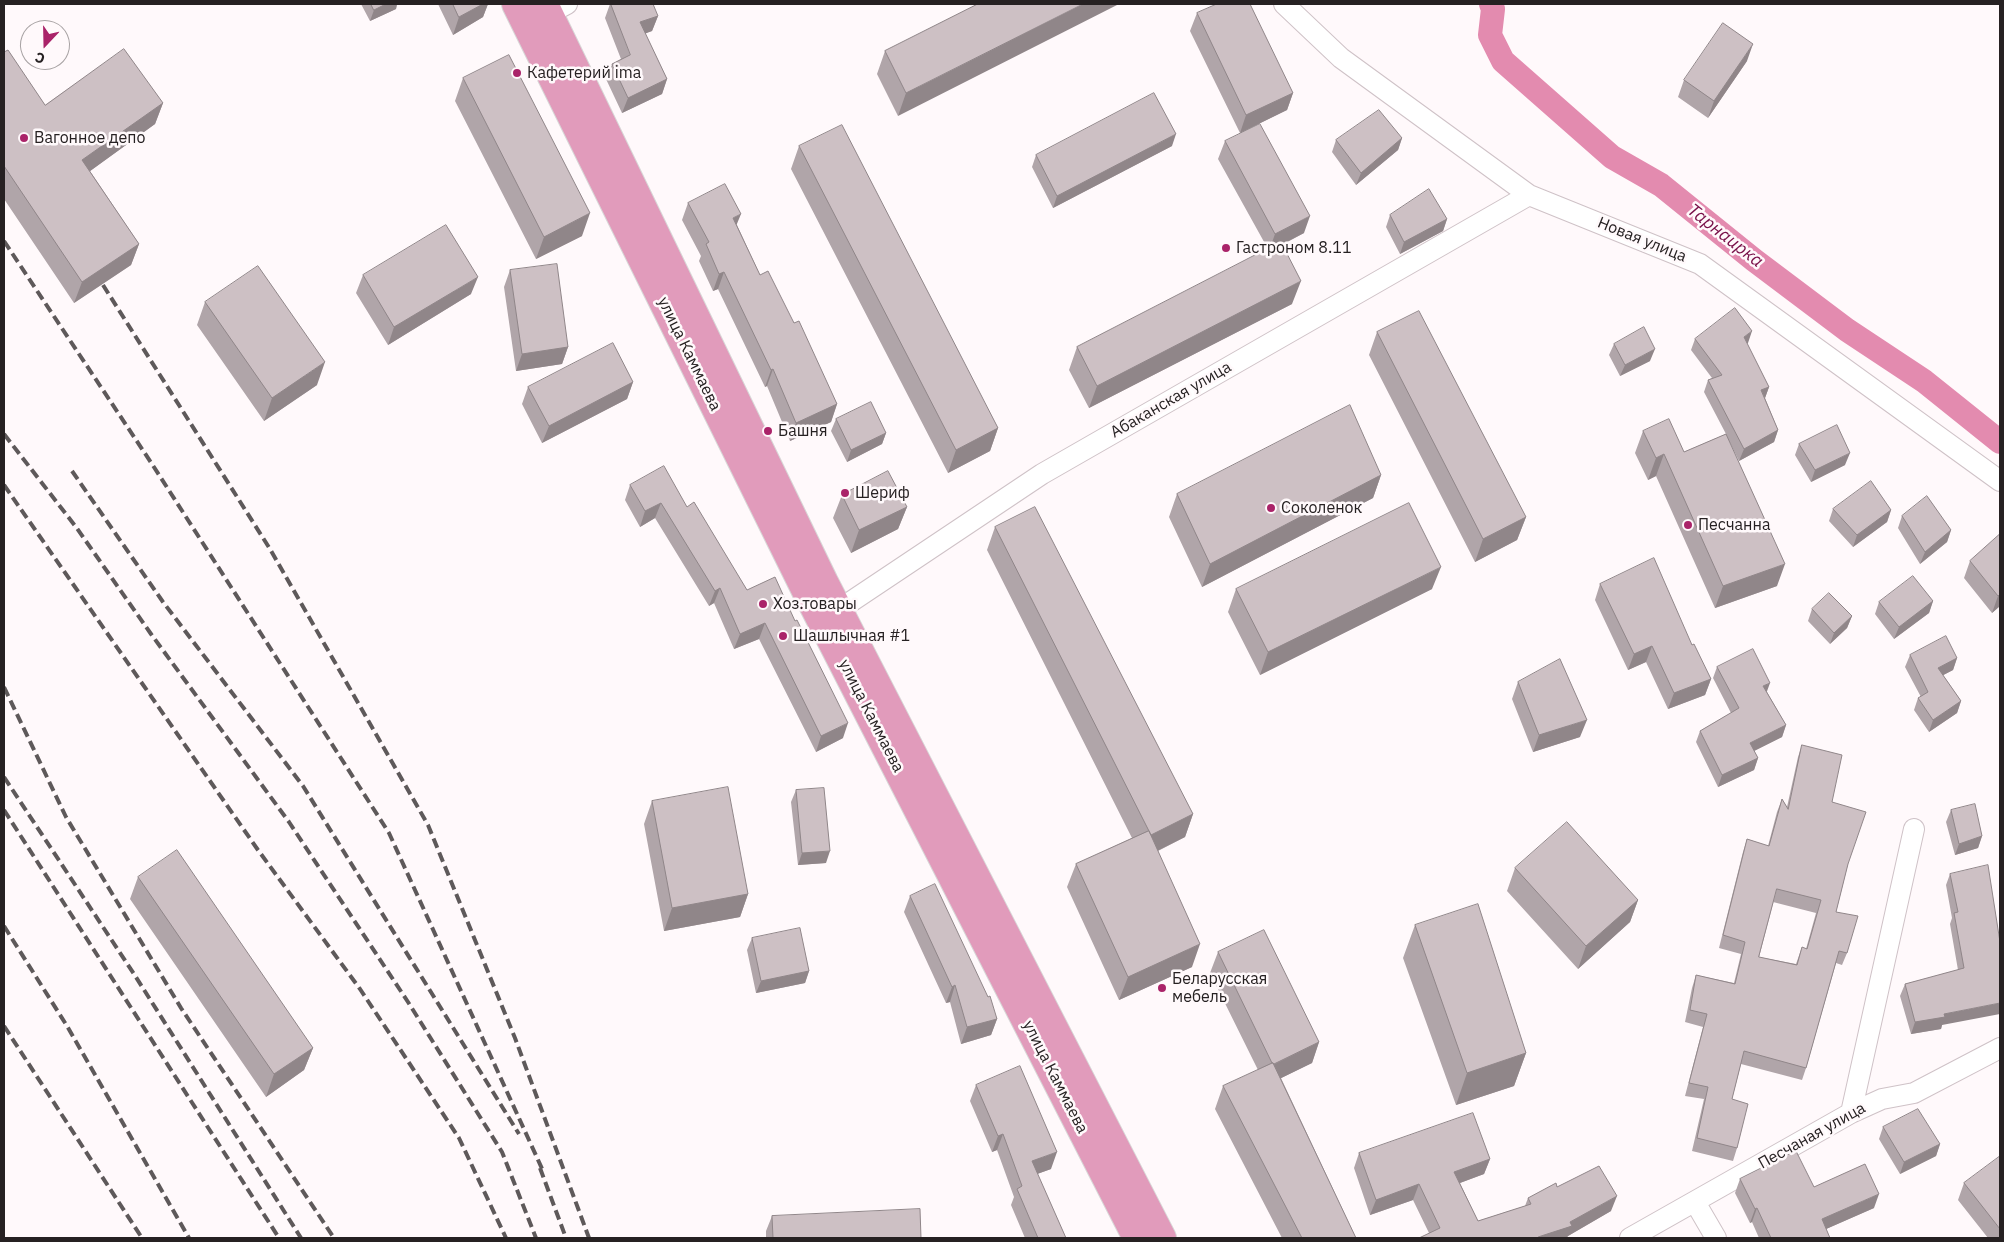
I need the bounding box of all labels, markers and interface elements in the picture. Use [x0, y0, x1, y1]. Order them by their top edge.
north arrow [20, 20, 70, 70]
text: С [32, 48, 47, 68]
place label: Кафетерий ima [527, 63, 641, 83]
marker: Кафетерий ima [511, 67, 523, 79]
place label: Вагонное депо [34, 128, 145, 148]
marker: Вагонное депо [18, 132, 30, 144]
water label: Тарнаирка [1683, 200, 1767, 272]
street label: Новая улица [1595, 213, 1689, 267]
place label: Гастроном 8.11 [1236, 238, 1351, 258]
marker: Гастроном 8.11 [1220, 242, 1232, 254]
street label: улица Каммаева [653, 294, 725, 414]
street label: Абаканская улица [1107, 358, 1235, 442]
place label: Башня [778, 421, 827, 441]
marker: Башня [762, 425, 774, 437]
place label: Шериф [855, 483, 910, 503]
marker: Шериф [839, 487, 851, 499]
place label: Соколенок [1281, 498, 1362, 518]
marker: Соколенок [1265, 502, 1277, 514]
place label: Песчанна [1698, 515, 1770, 535]
marker: Песчанна [1682, 519, 1694, 531]
place label: Хоз.товары [773, 594, 857, 614]
marker: Хоз.товары [757, 598, 769, 610]
place label: Шашлычная #1 [793, 626, 910, 646]
marker: Шашлычная #1 [777, 630, 789, 642]
street label: улица Каммаева [834, 656, 908, 776]
place label: Беларусская мебель [1172, 969, 1267, 1007]
marker: Беларусская мебель [1156, 982, 1168, 994]
street label: улица Каммаева [1018, 1017, 1092, 1137]
street label: Песчаная улица [1755, 1099, 1869, 1173]

